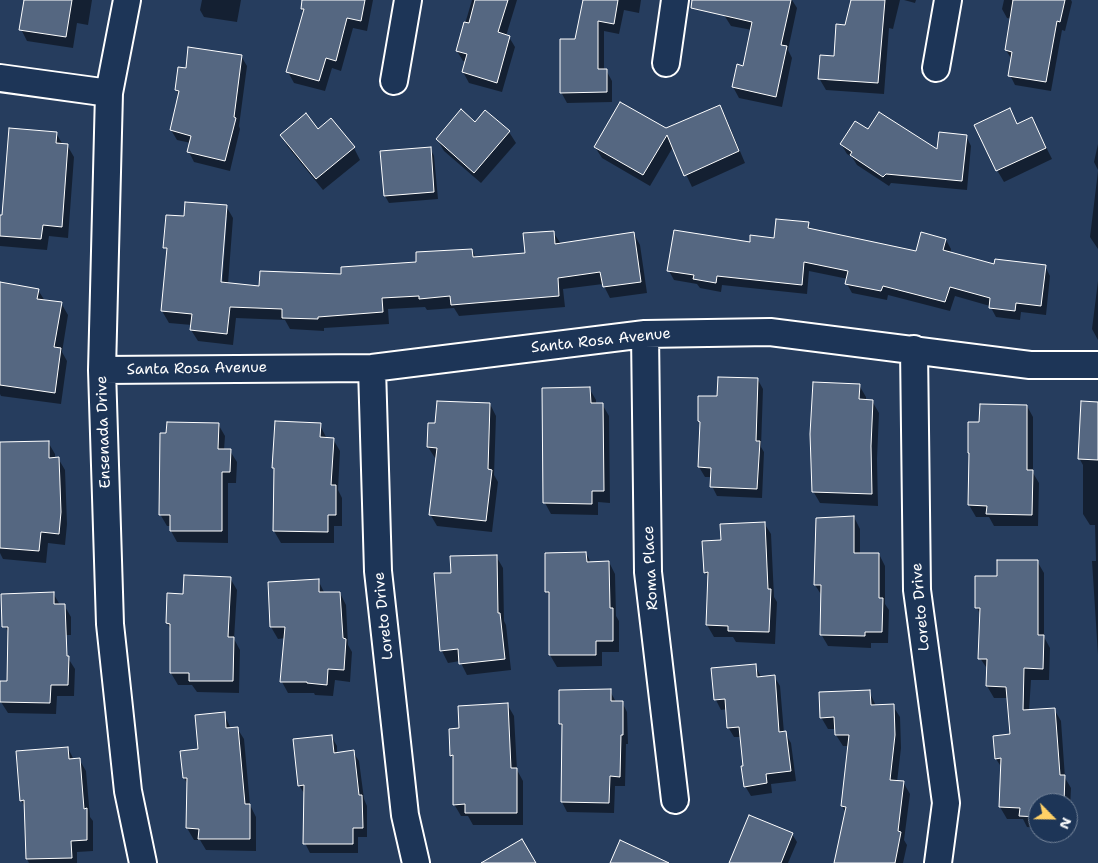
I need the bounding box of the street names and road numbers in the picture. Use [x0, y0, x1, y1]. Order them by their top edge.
street label: Santa Rosa Avenue [530, 325, 672, 357]
street label: Santa Rosa Avenue [127, 359, 267, 379]
street label: Ensenada Drive [93, 375, 115, 489]
street label: Roma Place [640, 525, 662, 611]
street label: Loreto Drive [908, 562, 934, 652]
street label: Loreto Drive [370, 571, 398, 661]

